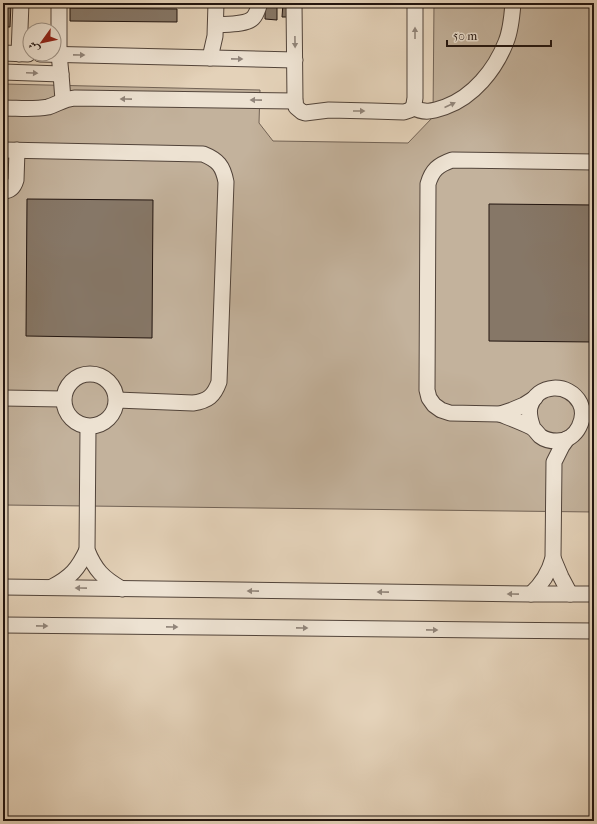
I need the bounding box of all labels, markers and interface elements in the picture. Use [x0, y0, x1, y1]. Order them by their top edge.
north arrow [22, 22, 62, 62]
scale bar [447, 22, 551, 48]
one-way arrow [412, 26, 418, 39]
text: 50 m [453, 29, 477, 43]
one-way arrow [291, 36, 298, 48]
text: ش [26, 39, 42, 55]
one-way arrow [73, 52, 86, 58]
one-way arrow [231, 55, 243, 62]
one-way arrow [26, 70, 39, 76]
one-way arrow [119, 96, 132, 102]
one-way arrow [249, 97, 262, 103]
one-way arrow [444, 101, 456, 107]
one-way arrow [353, 108, 366, 114]
one-way arrow [74, 585, 87, 591]
one-way arrow [246, 588, 259, 594]
one-way arrow [376, 589, 389, 595]
one-way arrow [506, 591, 519, 597]
one-way arrow [36, 623, 49, 629]
one-way arrow [166, 624, 179, 630]
one-way arrow [296, 625, 309, 631]
one-way arrow [426, 627, 439, 633]

